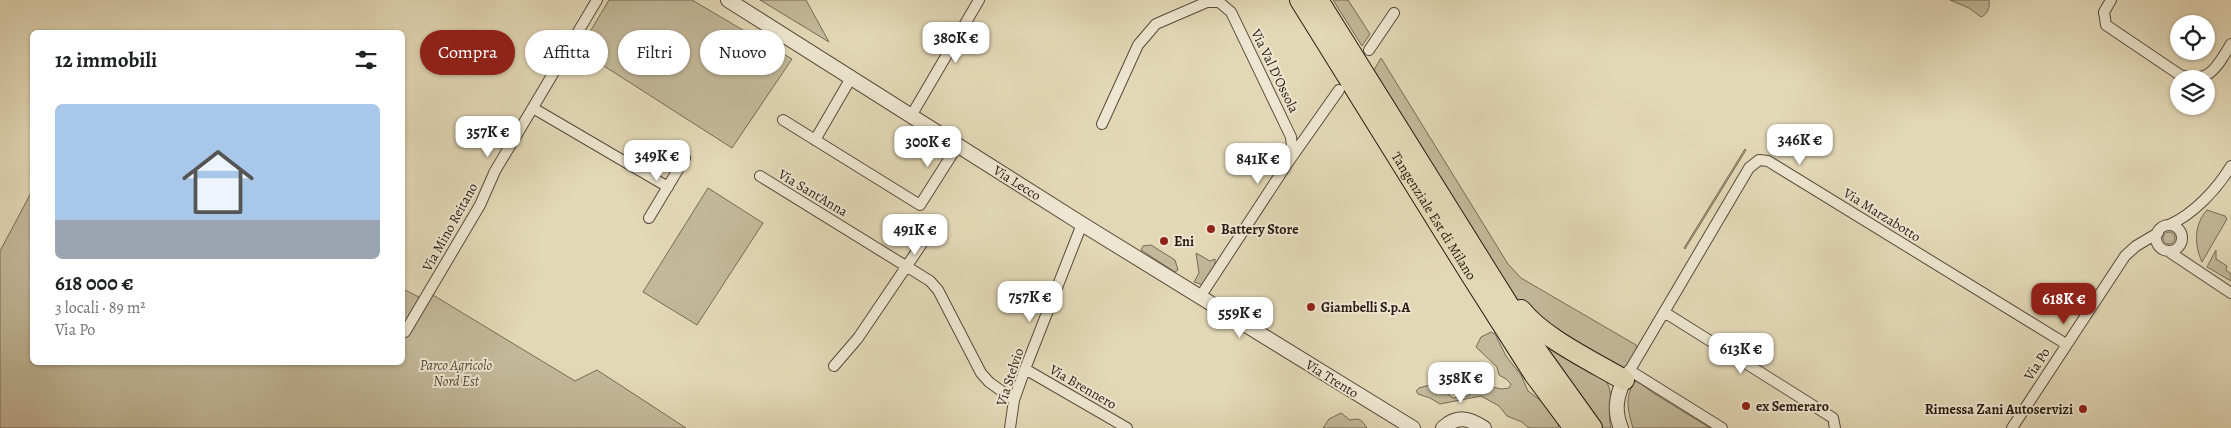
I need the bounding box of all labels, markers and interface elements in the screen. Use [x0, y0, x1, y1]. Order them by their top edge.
map controls [2170, 15, 2215, 115]
button: locate [2170, 15, 2215, 60]
pin: 380K € [915, 22, 997, 64]
street label: Via Val D'Ossola [1246, 25, 1304, 117]
text: 380K € [933, 27, 979, 49]
chip: Compra [420, 30, 515, 75]
chip: Affitta [525, 30, 608, 75]
chip: Filtri [618, 30, 690, 75]
chip: Nuovo [700, 30, 785, 75]
text: 12 immobili [55, 46, 157, 74]
icon: filters [352, 46, 380, 74]
button: layers [2170, 70, 2215, 115]
pin: 357K € [447, 116, 529, 158]
text: 357K € [466, 121, 510, 143]
pin: 346K € [1759, 124, 1841, 166]
pin: 300K € [887, 126, 969, 168]
text: 346K € [1778, 129, 1822, 151]
text: 300K € [905, 131, 951, 153]
icon: home [173, 137, 263, 227]
pin: 349K € [616, 140, 698, 182]
pin: 841K € [1217, 142, 1299, 185]
text: 349K € [635, 145, 679, 167]
text: 841K € [1236, 148, 1280, 170]
street label: Tangenziale Est di Milano [1387, 148, 1481, 283]
street label: Via Lecco [989, 160, 1045, 205]
street label: Via Sant'Anna [774, 164, 852, 221]
street label: Via Mino Reitano [417, 179, 482, 276]
street label: Via Marzabotto [1839, 183, 1924, 246]
pin: 491K € [874, 214, 956, 256]
text: 491K € [893, 219, 937, 241]
place label: Battery Store [1221, 220, 1299, 239]
marker: Battery Store [1205, 223, 1217, 235]
place label: Eni [1174, 232, 1194, 251]
marker: Eni [1158, 235, 1170, 247]
text: 618 000 € [55, 269, 133, 297]
pin: 757K € [989, 280, 1071, 323]
pin: 618K € [2023, 282, 2105, 325]
text: 757K € [1009, 286, 1051, 308]
text: 618K € [2042, 288, 2086, 310]
pin: 559K € [1199, 296, 1281, 339]
text: 3 locali · 89 m² [55, 297, 145, 319]
place label: Giambelli S.p.A [1321, 298, 1410, 317]
marker: Giambelli S.p.A [1305, 301, 1317, 313]
text: 559K € [1218, 302, 1262, 324]
text: Via Po [55, 319, 95, 341]
pin: 613K € [1700, 332, 1782, 375]
text: 613K € [1720, 338, 1762, 360]
street label: Via Po [2019, 344, 2055, 385]
street label: Via Stelvio [991, 345, 1028, 409]
street label: Via Trento [1301, 355, 1362, 403]
park label: Parco Agricolo Nord Est [420, 356, 493, 391]
street label: Via Brennero [1045, 360, 1120, 414]
pin: 358K € [1420, 362, 1502, 404]
text: 358K € [1439, 367, 1483, 389]
place label: ex Semeraro [1756, 397, 1829, 416]
marker: ex Semeraro [1740, 400, 1752, 412]
place label: Rimessa Zani Autoservizi [1925, 400, 2073, 419]
marker: Rimessa Zani Autoservizi [2077, 403, 2089, 415]

